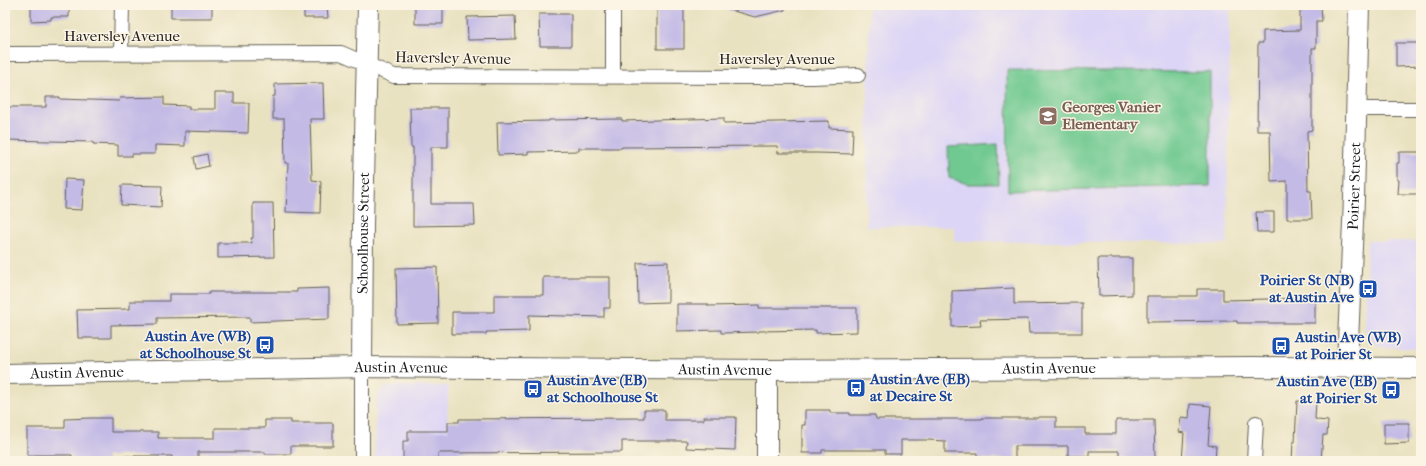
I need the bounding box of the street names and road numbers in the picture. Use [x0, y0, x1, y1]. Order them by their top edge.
street label: Haversley Avenue [64, 27, 181, 45]
street label: Haversley Avenue [395, 48, 512, 68]
street label: Haversley Avenue [719, 50, 836, 68]
street label: Poirier Street [1344, 141, 1364, 231]
street label: Schoolhouse Street [354, 171, 373, 294]
street label: Austin Avenue [353, 358, 448, 377]
street label: Austin Avenue [1001, 359, 1096, 378]
street label: Austin Avenue [677, 360, 772, 379]
street label: Austin Avenue [29, 363, 125, 383]

